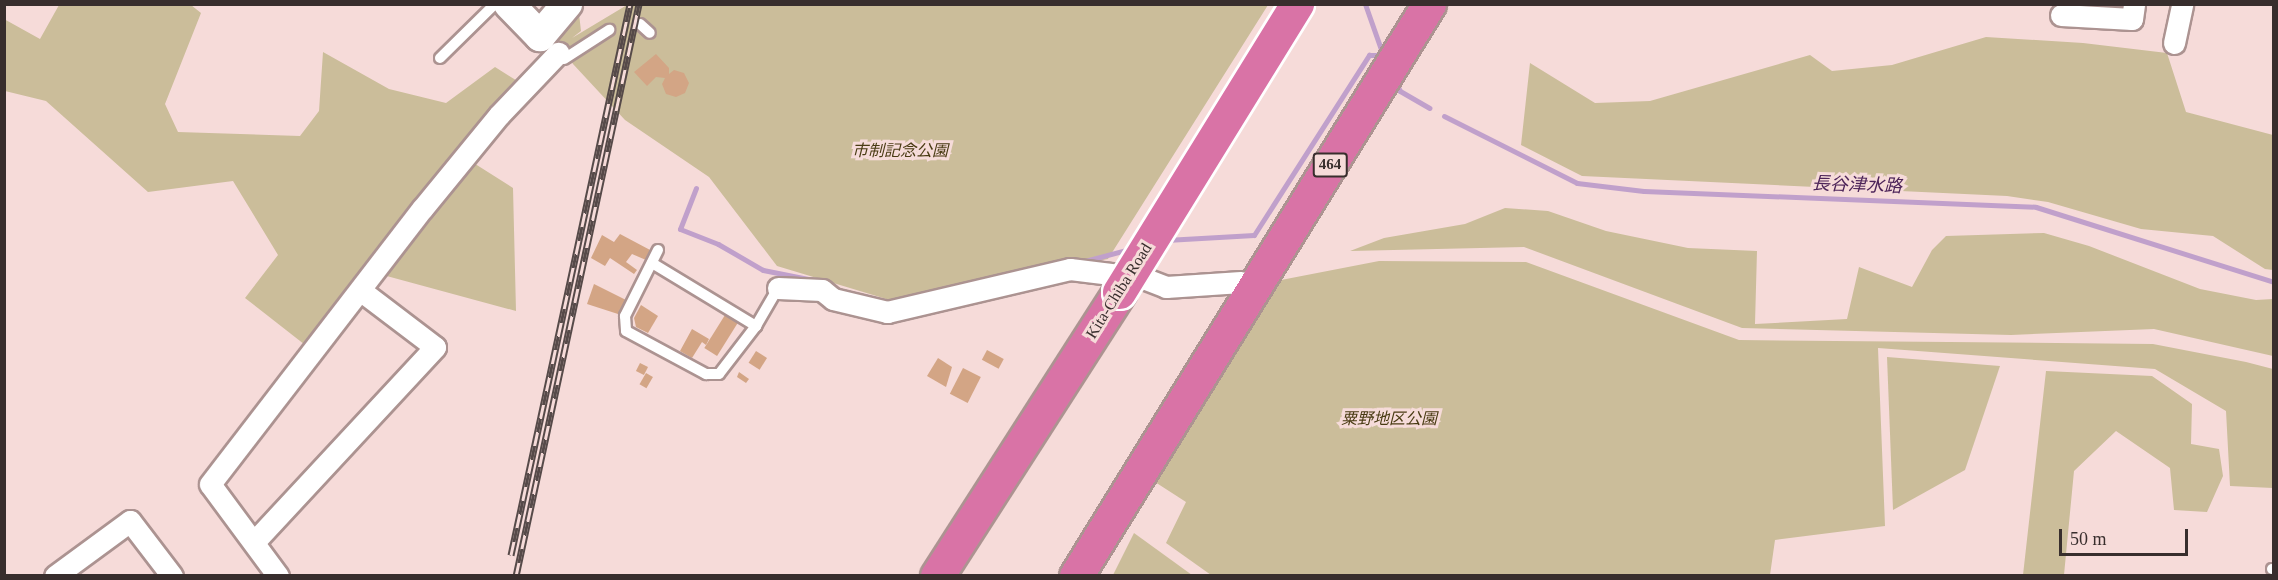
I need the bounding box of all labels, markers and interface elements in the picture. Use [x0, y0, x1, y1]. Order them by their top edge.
park label: 市制記念公園 [852, 141, 948, 161]
road number: 464 [1312, 153, 1348, 177]
water label: 長谷津水路 [1812, 173, 1902, 197]
street label: Kita-Chiba Road [1082, 240, 1156, 342]
park label: 粟野地区公園 [1341, 409, 1437, 429]
scale bar [2062, 517, 2191, 555]
text: 50 m [2070, 529, 2107, 549]

